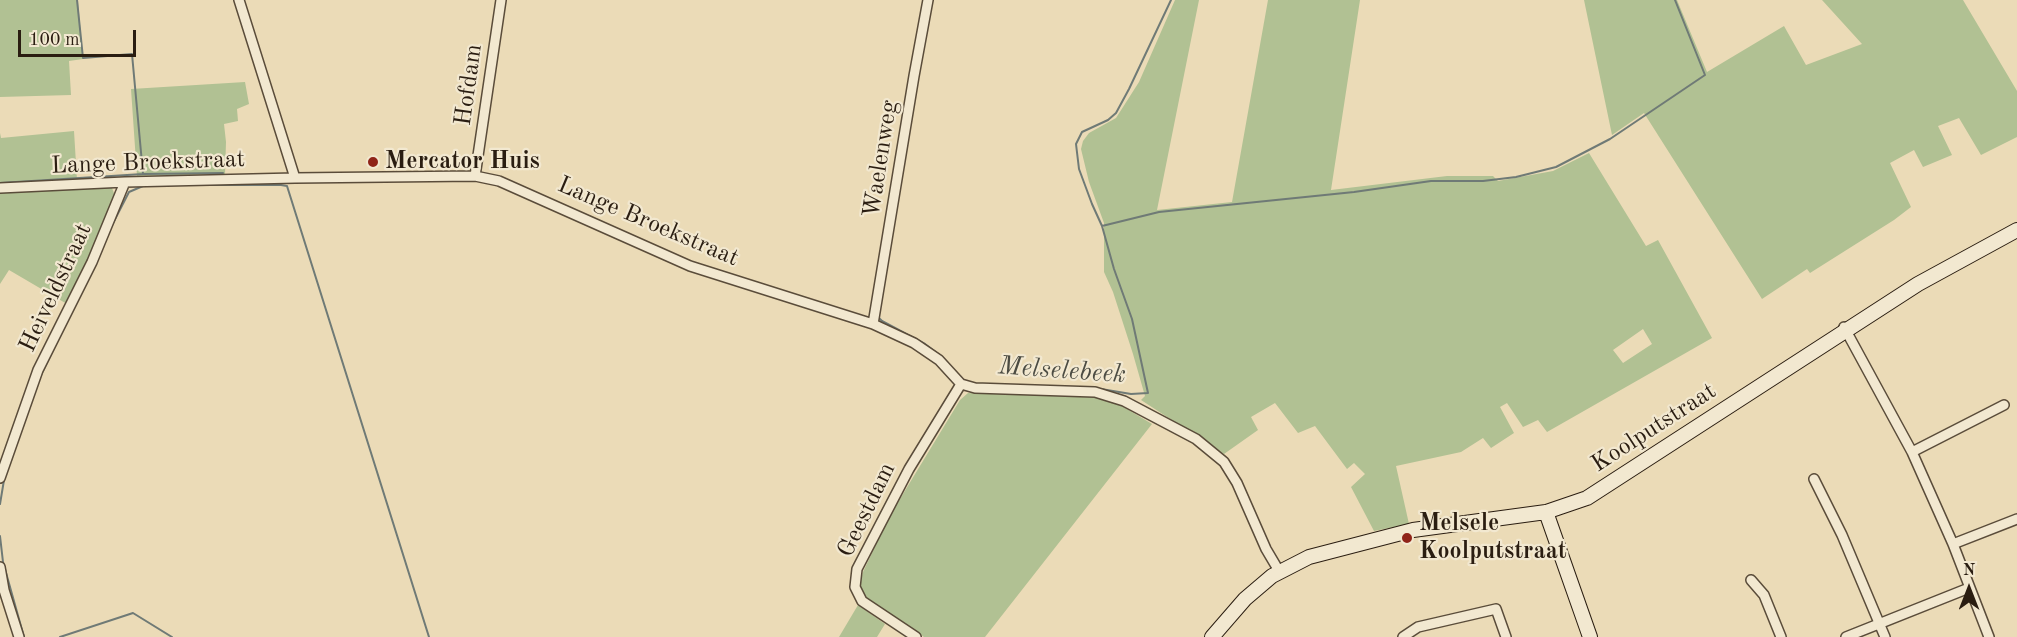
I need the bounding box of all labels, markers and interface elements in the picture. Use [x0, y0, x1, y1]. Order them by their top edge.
scale bar [21, 18, 140, 56]
text: 100 m [29, 31, 80, 49]
street label: Hofdam [449, 42, 489, 128]
street label: Waelenweg [858, 98, 904, 220]
street label: Lange Broekstraat [50, 145, 246, 181]
place label: Mercator Huis [385, 148, 540, 176]
marker: Mercator Huis [366, 155, 380, 169]
street label: Lange Broekstraat [553, 171, 743, 273]
street label: Heiveldstraat [14, 219, 98, 357]
water label: Melselebeek [997, 351, 1127, 391]
street label: Koolputstraat [1586, 377, 1722, 479]
street label: Geestdam [832, 458, 902, 562]
place label: Melsele Koolputstraat [1419, 510, 1567, 566]
marker: Melsele Koolputstraat [1400, 531, 1414, 545]
north arrow [1939, 559, 1999, 619]
text: N [1963, 563, 1975, 579]

